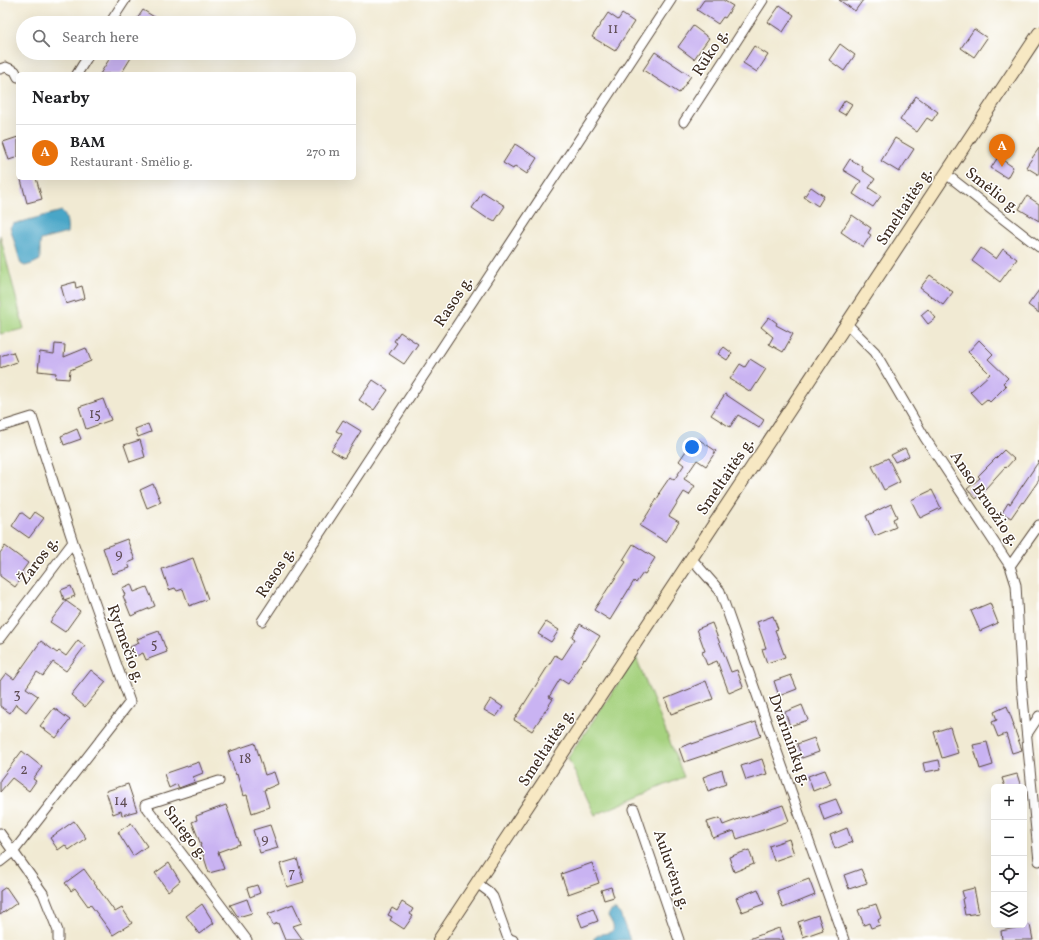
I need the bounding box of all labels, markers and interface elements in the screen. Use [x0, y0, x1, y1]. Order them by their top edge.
search box [16, 16, 356, 60]
house number: 11 [608, 20, 618, 39]
street label: Rūko g. [688, 25, 734, 81]
icon: search [30, 27, 52, 49]
text: Search here [62, 28, 139, 49]
text: Nearby [32, 87, 90, 110]
text: BAM [70, 133, 105, 154]
pin: A [989, 134, 1015, 167]
text: A [40, 144, 50, 162]
text: 270 m [306, 144, 340, 162]
text: Restaurant · Smėlio g. [70, 154, 193, 172]
street label: Smėlio g. [960, 163, 1024, 219]
street label: Smeltaitės g. [872, 164, 938, 250]
street label: Rasos g. [429, 272, 479, 332]
house number: 15 [89, 405, 101, 424]
street label: Smeltaitės g. [692, 434, 760, 520]
your location [682, 437, 702, 457]
street label: Anso Bruožio g. [944, 447, 1024, 551]
street label: Žaros g. [13, 532, 64, 590]
street label: Rasos g. [251, 543, 301, 603]
house number: 9 [115, 545, 123, 564]
street label: Rytmečio g. [101, 602, 149, 686]
house number: 5 [151, 635, 157, 654]
house number: 3 [13, 685, 21, 704]
street label: Dvarininkų g. [762, 691, 816, 789]
street label: Smeltaitės g. [514, 705, 580, 791]
house number: 18 [239, 750, 251, 769]
house number: 2 [20, 761, 28, 780]
map controls [991, 784, 1027, 928]
button: + [991, 784, 1027, 820]
house number: 14 [114, 792, 128, 811]
street label: Sniego g. [157, 801, 213, 865]
button: − [991, 820, 1027, 856]
street label: Auluvėnų g. [647, 827, 695, 913]
house number: 9 [261, 830, 269, 849]
button: locate [991, 856, 1027, 892]
house number: 7 [289, 864, 296, 883]
button: layers [991, 892, 1027, 928]

